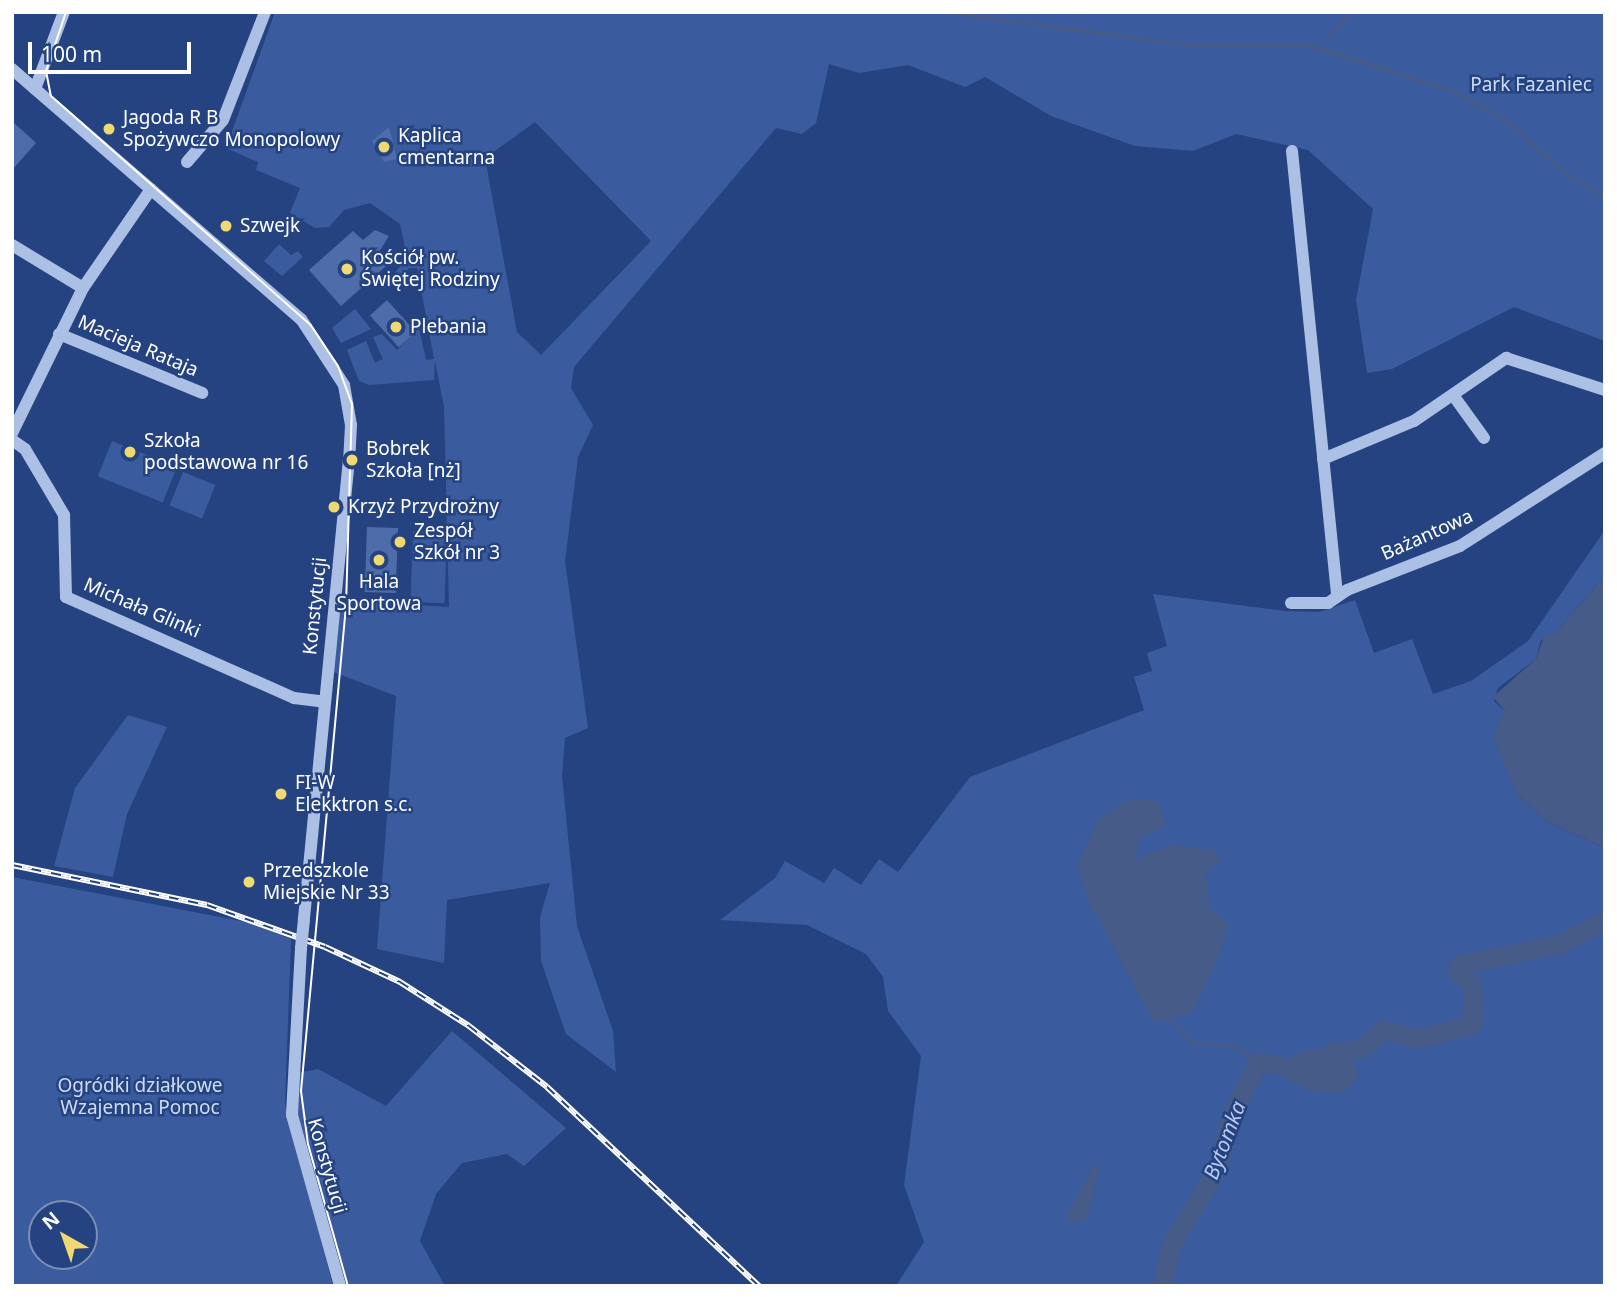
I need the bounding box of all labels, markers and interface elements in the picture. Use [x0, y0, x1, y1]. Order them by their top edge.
scale bar [32, 28, 194, 72]
text: 100 m [41, 40, 102, 68]
park label: Park Fazaniec [1470, 74, 1592, 96]
place label: Jagoda R B Spożywczo Monopolowy [123, 107, 340, 151]
marker: Jagoda R B Spożywczo Monopolowy [101, 121, 117, 137]
place label: Kaplica cmentarna [398, 125, 495, 169]
marker: Kaplica cmentarna [376, 139, 392, 155]
place label: Szwejk [240, 215, 300, 237]
marker: Szwejk [218, 218, 234, 234]
place label: Kościół pw. Świętej Rodziny [361, 247, 500, 291]
marker: Kościół pw. Świętej Rodziny [339, 261, 355, 277]
street label: Macieja Rataja [74, 310, 202, 382]
place label: Plebania [410, 316, 487, 338]
marker: Plebania [388, 319, 404, 335]
place label: Szkoła podstawowa nr 16 [144, 430, 308, 474]
place label: Bobrek Szkoła [nż] [366, 438, 461, 482]
marker: Szkoła podstawowa nr 16 [122, 444, 138, 460]
marker: Bobrek Szkoła [nż] [344, 452, 360, 468]
place label: Krzyż Przydrożny [348, 496, 499, 518]
marker: Krzyż Przydrożny [326, 499, 342, 515]
street label: Bażantowa [1378, 505, 1476, 565]
place label: Zespół Szkół nr 3 [414, 520, 500, 564]
marker: Zespół Szkół nr 3 [392, 534, 408, 550]
marker: Hala Sportowa [371, 552, 387, 568]
street label: Konstytucji [299, 556, 331, 656]
place label: Hala Sportowa [336, 571, 422, 615]
street label: Michała Glinki [80, 573, 204, 643]
place label: FI-W Elekktron s.c. [295, 772, 412, 816]
marker: FI-W Elekktron s.c. [273, 786, 289, 802]
place label: Przedszkole Miejskie Nr 33 [263, 860, 390, 904]
marker: Przedszkole Miejskie Nr 33 [241, 874, 257, 890]
park label: Ogródki działkowe Wzajemna Pomoc [57, 1075, 223, 1119]
water label: Bytomka [1198, 1097, 1250, 1183]
street label: Konstytucji [303, 1116, 351, 1216]
north arrow [28, 1200, 98, 1270]
text: N [37, 1206, 65, 1235]

